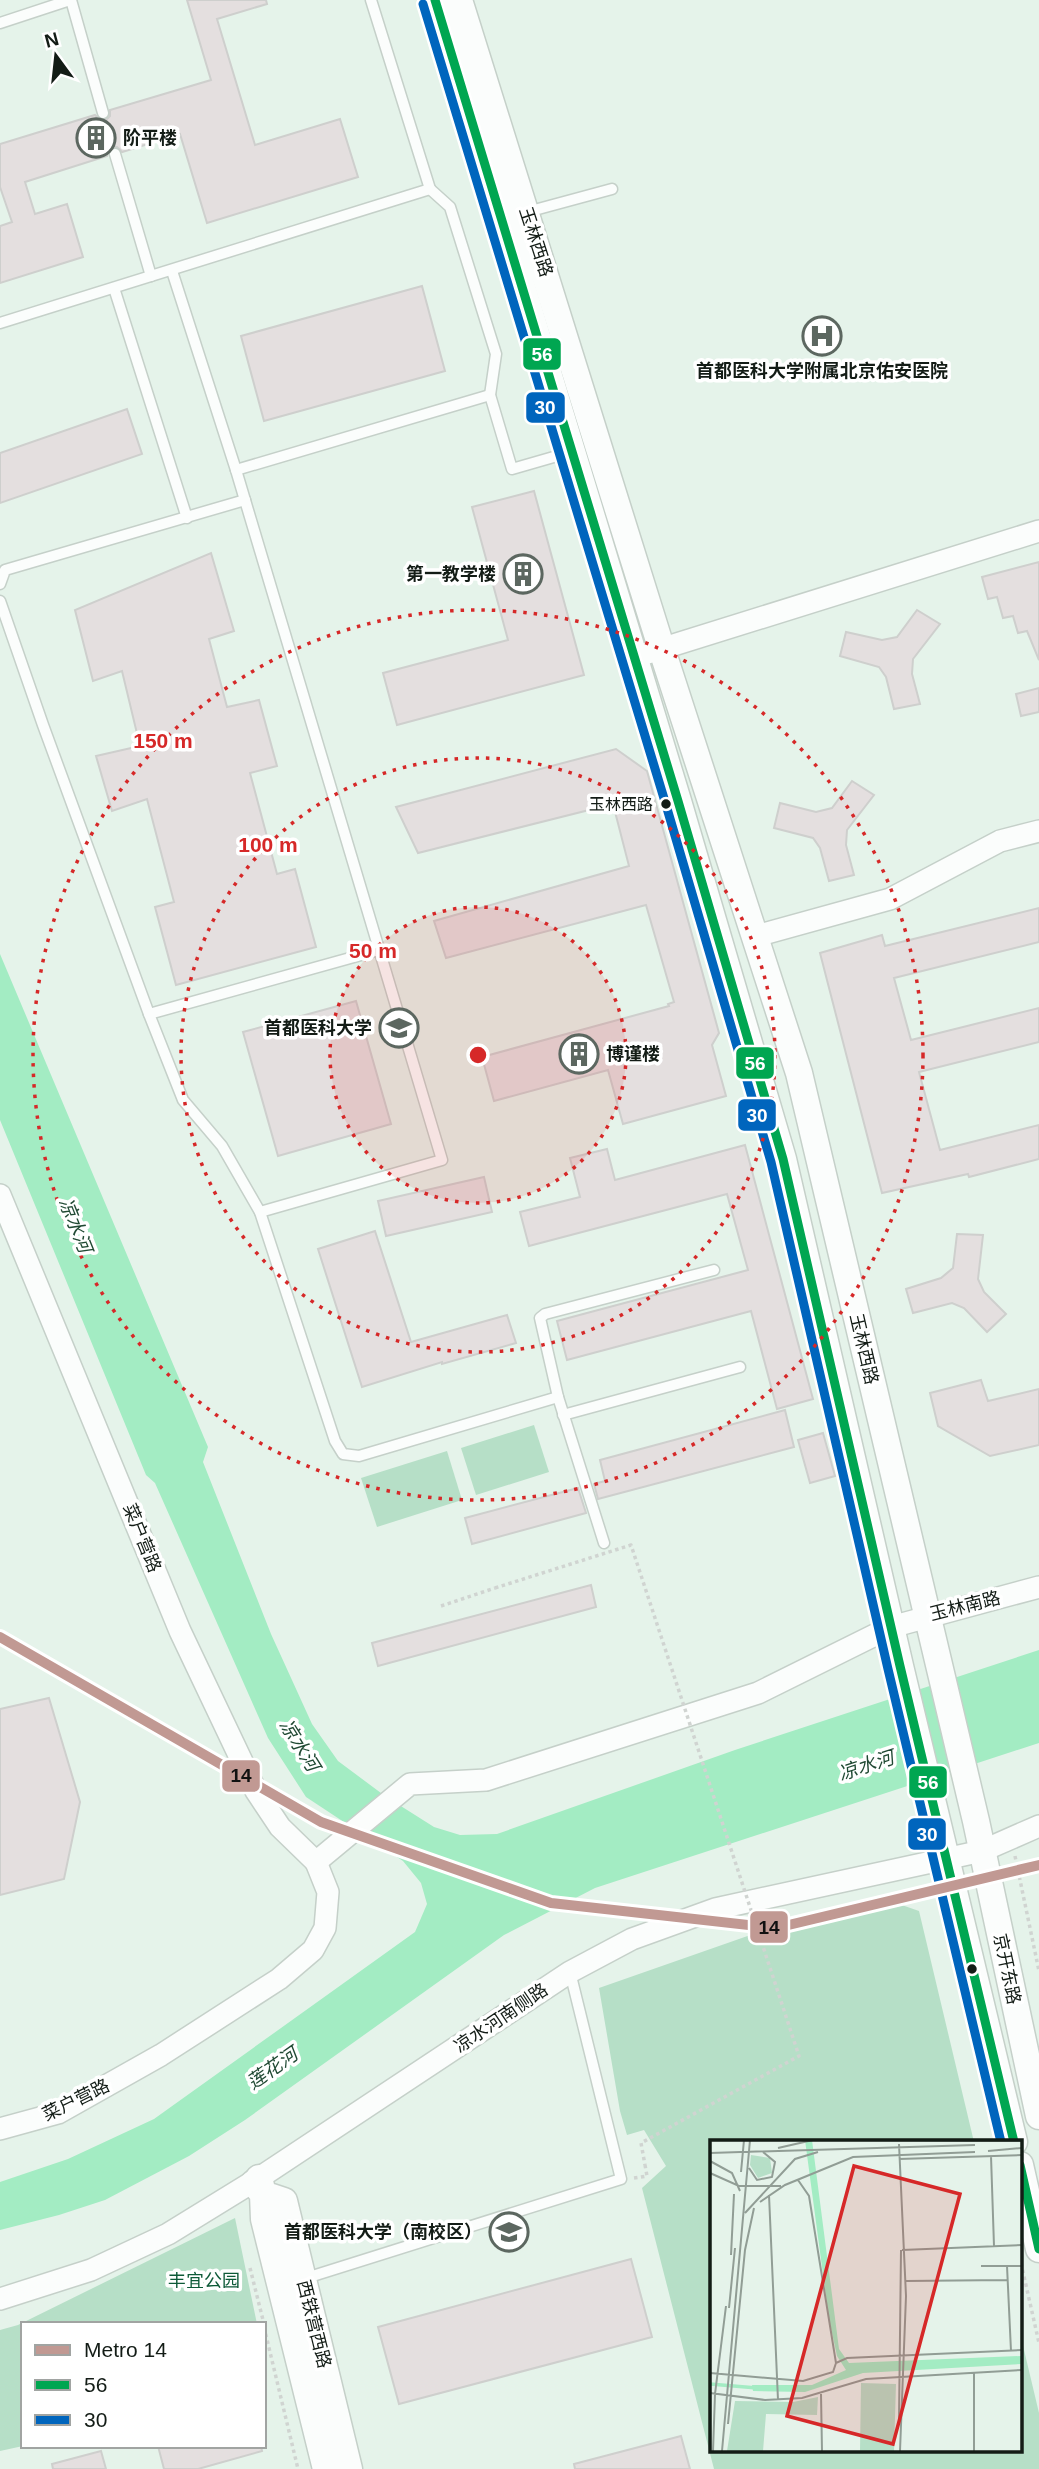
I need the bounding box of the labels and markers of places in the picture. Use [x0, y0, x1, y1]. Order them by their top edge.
building icon: 阶平楼 [75, 117, 117, 159]
place label: 阶平楼 [123, 128, 177, 148]
hospital icon: 首都医科大学附属北京佑安医院 [801, 315, 843, 357]
place label: 首都医科大学附属北京佑安医院 [696, 361, 948, 381]
building icon: 第一教学楼 [502, 553, 544, 595]
place label: 第一教学楼 [406, 564, 496, 584]
place label: 玉林西路 [589, 796, 653, 813]
marker: 玉林西路 [659, 797, 673, 811]
school or university icon: 首都医科大学 [378, 1007, 420, 1049]
place label: 首都医科大学 [264, 1018, 372, 1038]
building icon: 博谨楼 [558, 1033, 600, 1075]
centre of rings [466, 1043, 490, 1067]
place label: 博谨楼 [606, 1044, 660, 1064]
unlabelled marker [965, 1962, 979, 1976]
school or university icon: 首都医科大学（南校区） [488, 2211, 530, 2253]
place label: 首都医科大学（南校区） [284, 2222, 482, 2242]

